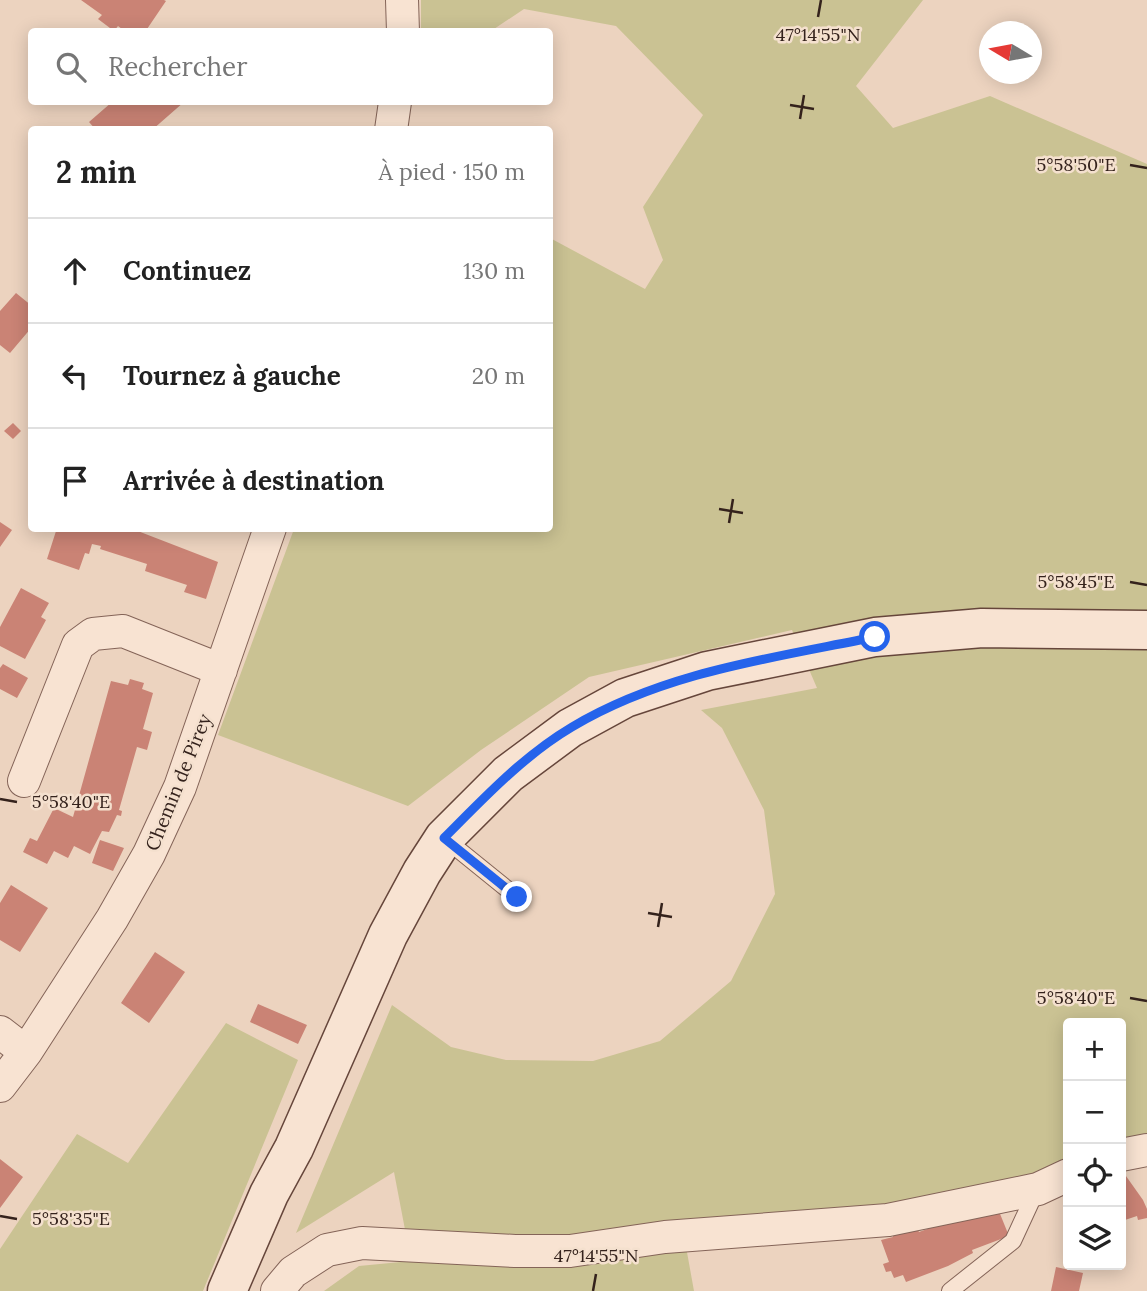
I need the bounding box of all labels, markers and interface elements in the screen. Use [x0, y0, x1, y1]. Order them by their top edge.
north arrow [979, 21, 1042, 84]
text: 47°14'55"N [776, 23, 860, 46]
search box [28, 28, 553, 105]
icon: search [52, 48, 90, 86]
text: Rechercher [108, 50, 247, 83]
text: 2 min [56, 153, 136, 191]
text: 5°58'50"E [1036, 153, 1116, 176]
text: À pied · 150 m [379, 157, 525, 186]
icon: ahead [56, 252, 94, 290]
text: Continuez [123, 254, 251, 287]
text: 130 m [463, 256, 525, 285]
icon: left [56, 357, 94, 395]
text: Tournez à gauche [123, 359, 341, 392]
text: 20 m [472, 361, 525, 390]
icon: arrive [56, 462, 94, 500]
text: Arrivée à destination [123, 464, 384, 497]
text: 5°58'45"E [1038, 570, 1114, 593]
route start [859, 621, 890, 652]
street label: Chemin de Pirey [140, 710, 216, 854]
text: 5°58'40"E [32, 790, 110, 813]
route end [501, 881, 532, 912]
text: 5°58'40"E [1037, 986, 1115, 1009]
map controls [1063, 1018, 1126, 1270]
button: + [1063, 1018, 1126, 1081]
button: − [1063, 1081, 1126, 1144]
button: locate [1063, 1144, 1126, 1207]
text: 5°58'35"E [32, 1207, 110, 1230]
button: layers [1063, 1207, 1126, 1270]
text: 47°14'55"N [554, 1244, 638, 1267]

